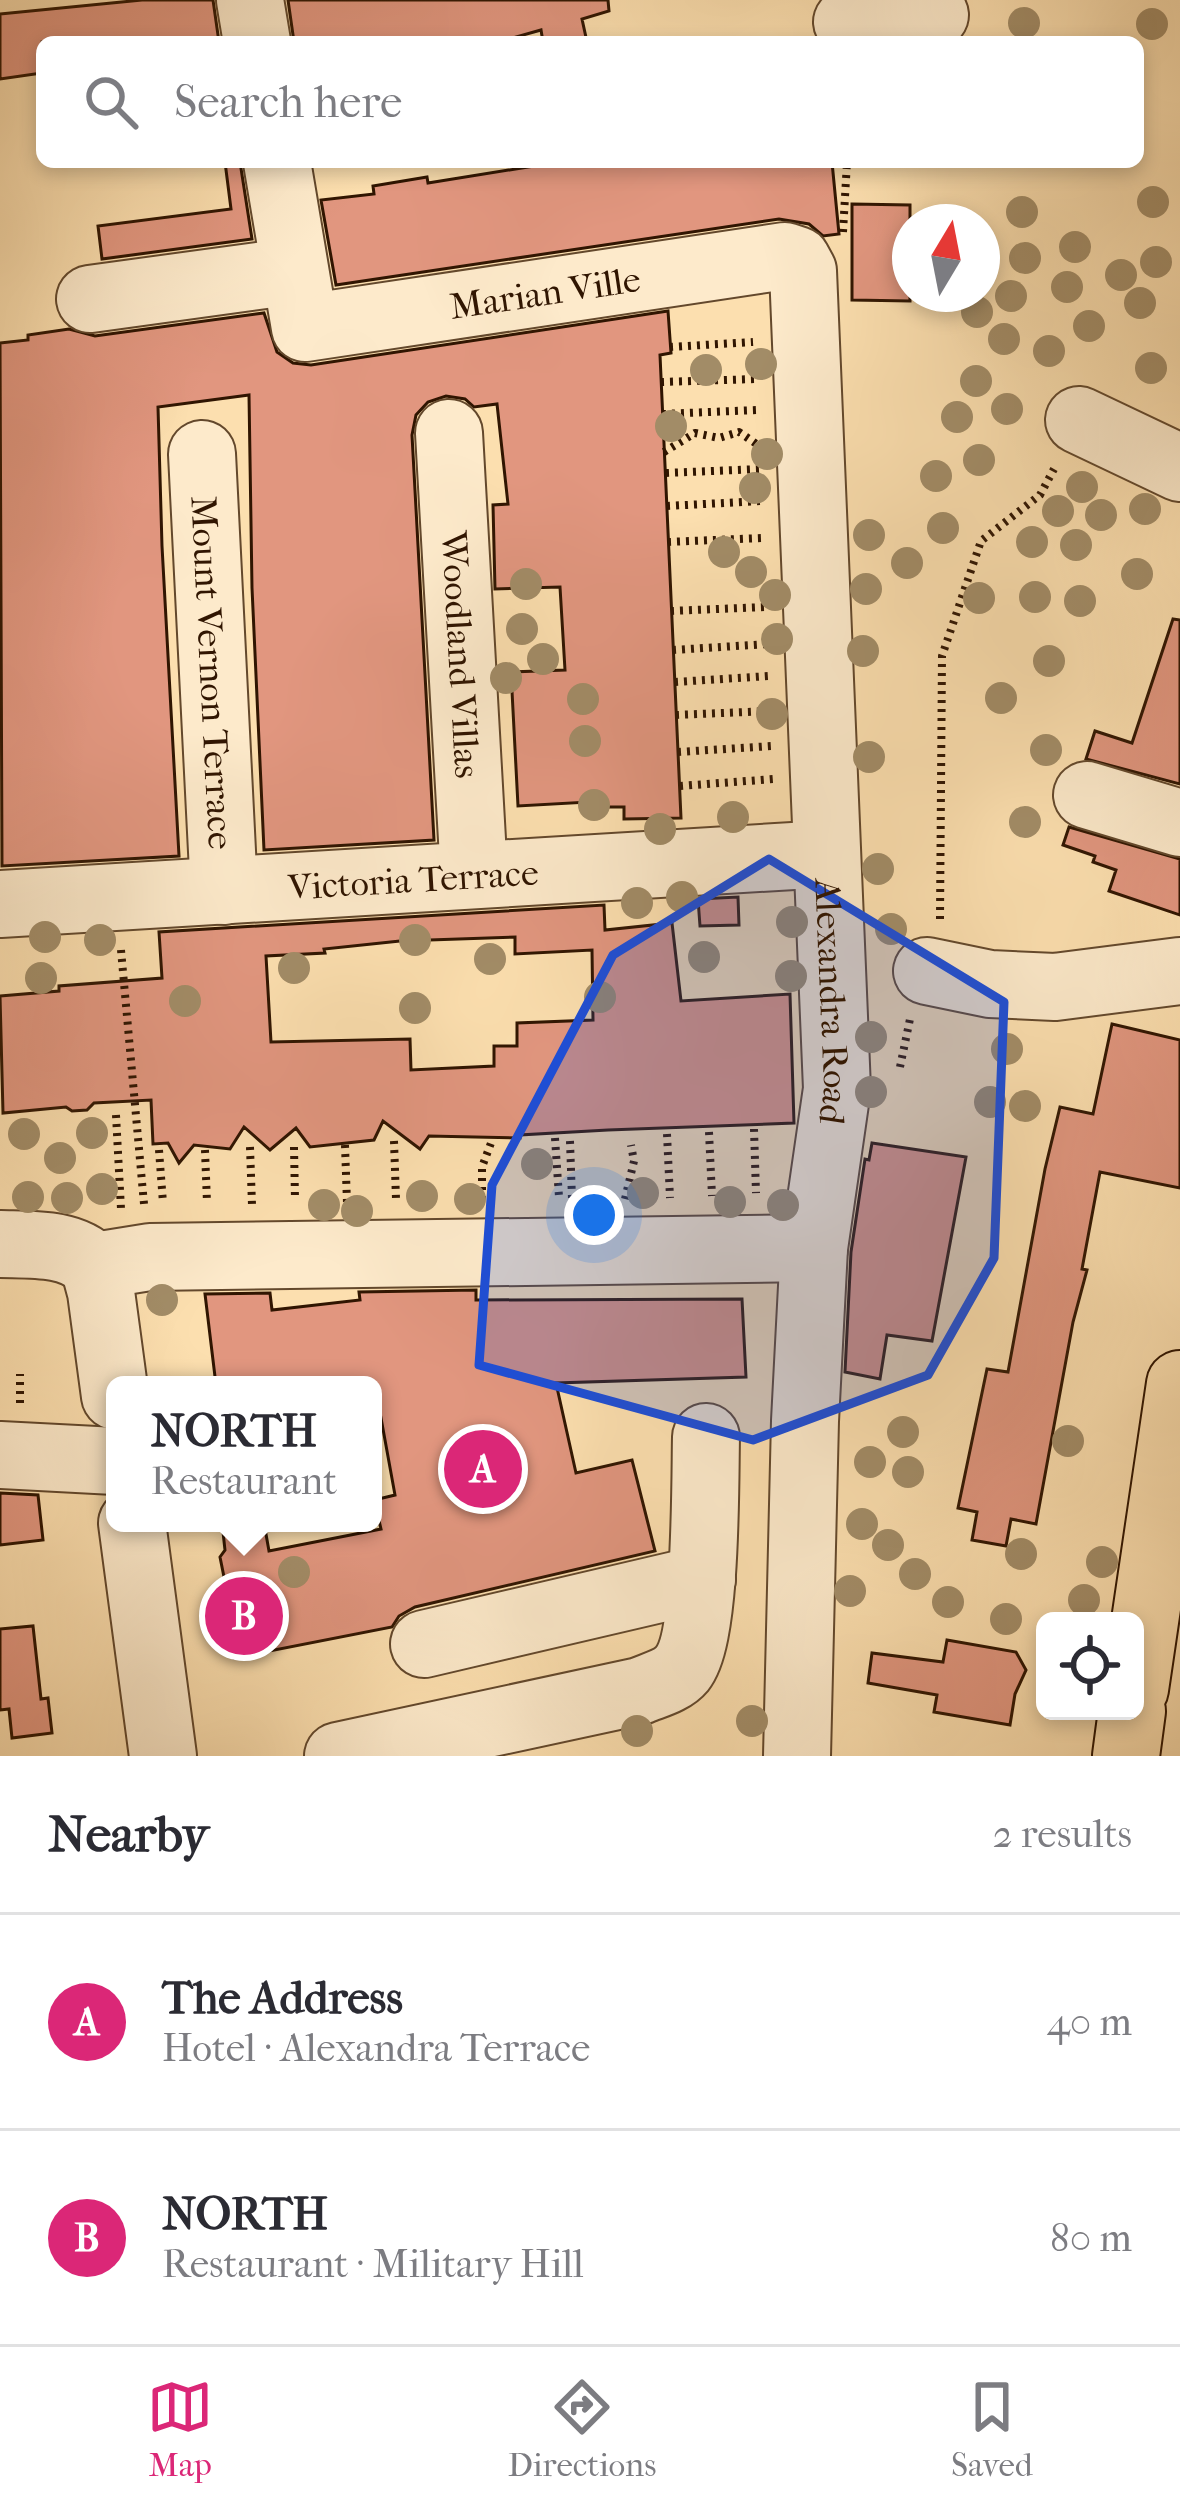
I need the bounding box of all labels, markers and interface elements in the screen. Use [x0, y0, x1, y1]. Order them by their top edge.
search box [36, 36, 1144, 168]
icon: search [78, 69, 144, 135]
text: Search here [174, 76, 402, 129]
north arrow [892, 204, 1000, 312]
street label: Marian Ville [447, 258, 643, 328]
street label: Mount Vernon Terrace [182, 495, 242, 851]
street label: Woodland Villas [433, 529, 488, 780]
street label: Victoria Terrace [286, 851, 540, 909]
street label: Alexandra Road [806, 876, 857, 1127]
your location [564, 1185, 624, 1245]
popup [106, 1376, 382, 1532]
text: NORTH [151, 1405, 317, 1458]
pin: A [444, 1424, 522, 1514]
text: Restaurant [151, 1458, 337, 1504]
pin: B [205, 1571, 283, 1661]
map controls [1036, 1612, 1144, 1720]
button: locate [1036, 1612, 1144, 1720]
text: Nearby [48, 1804, 209, 1864]
text: 2 results [993, 1811, 1132, 1857]
text: The Address [162, 1972, 403, 2025]
text: A [74, 1999, 100, 2045]
text: 40 m [1047, 1999, 1132, 2045]
text: Hotel · Alexandra Terrace [162, 2025, 590, 2071]
text: NORTH [162, 2188, 328, 2241]
text: B [74, 2215, 100, 2261]
text: 80 m [1050, 2215, 1132, 2261]
text: Restaurant · Military Hill [162, 2241, 584, 2287]
tab: Map [147, 2374, 213, 2485]
tab: Directions [508, 2374, 656, 2485]
tab: Saved [951, 2374, 1033, 2485]

